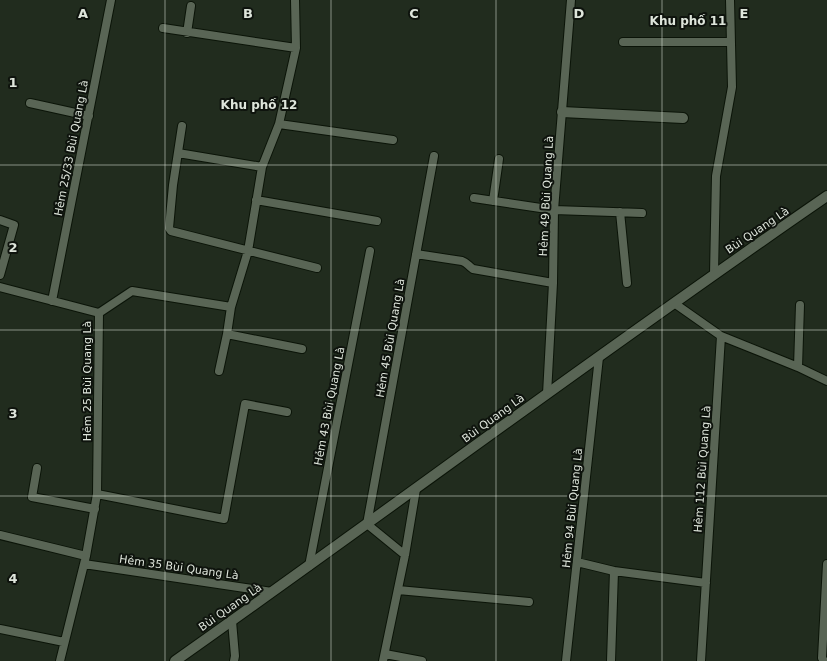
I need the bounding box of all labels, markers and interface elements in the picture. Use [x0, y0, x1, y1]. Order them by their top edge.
text: A [78, 6, 88, 21]
text: B [243, 6, 253, 21]
text: C [409, 6, 419, 21]
text: D [574, 6, 585, 21]
text: E [740, 6, 748, 21]
district label: Khu phố 11 [650, 14, 726, 28]
text: 1 [8, 75, 18, 90]
street label: Hẻm 25/33 Bùi Quang Là [52, 79, 91, 217]
district label: Khu phố 12 [221, 98, 297, 112]
street label: Hẻm 49 Bùi Quang Là [537, 136, 556, 257]
street label: Bùi Quang Là [723, 204, 791, 256]
text: 2 [8, 240, 18, 255]
street label: Hẻm 45 Bùi Quang Là [374, 278, 407, 399]
street label: Hẻm 25 Bùi Quang Là [81, 321, 94, 441]
street label: Hẻm 43 Bùi Quang Là [312, 346, 347, 466]
street label: Bùi Quang Là [460, 391, 527, 445]
street label: Hẻm 112 Bùi Quang Là [692, 405, 713, 533]
text: 3 [8, 406, 18, 421]
street label: Hẻm 94 Bùi Quang Là [560, 447, 585, 569]
street label: Hẻm 35 Bùi Quang Là [118, 553, 240, 582]
text: 4 [8, 571, 18, 586]
street label: Bùi Quang Là [196, 581, 264, 634]

